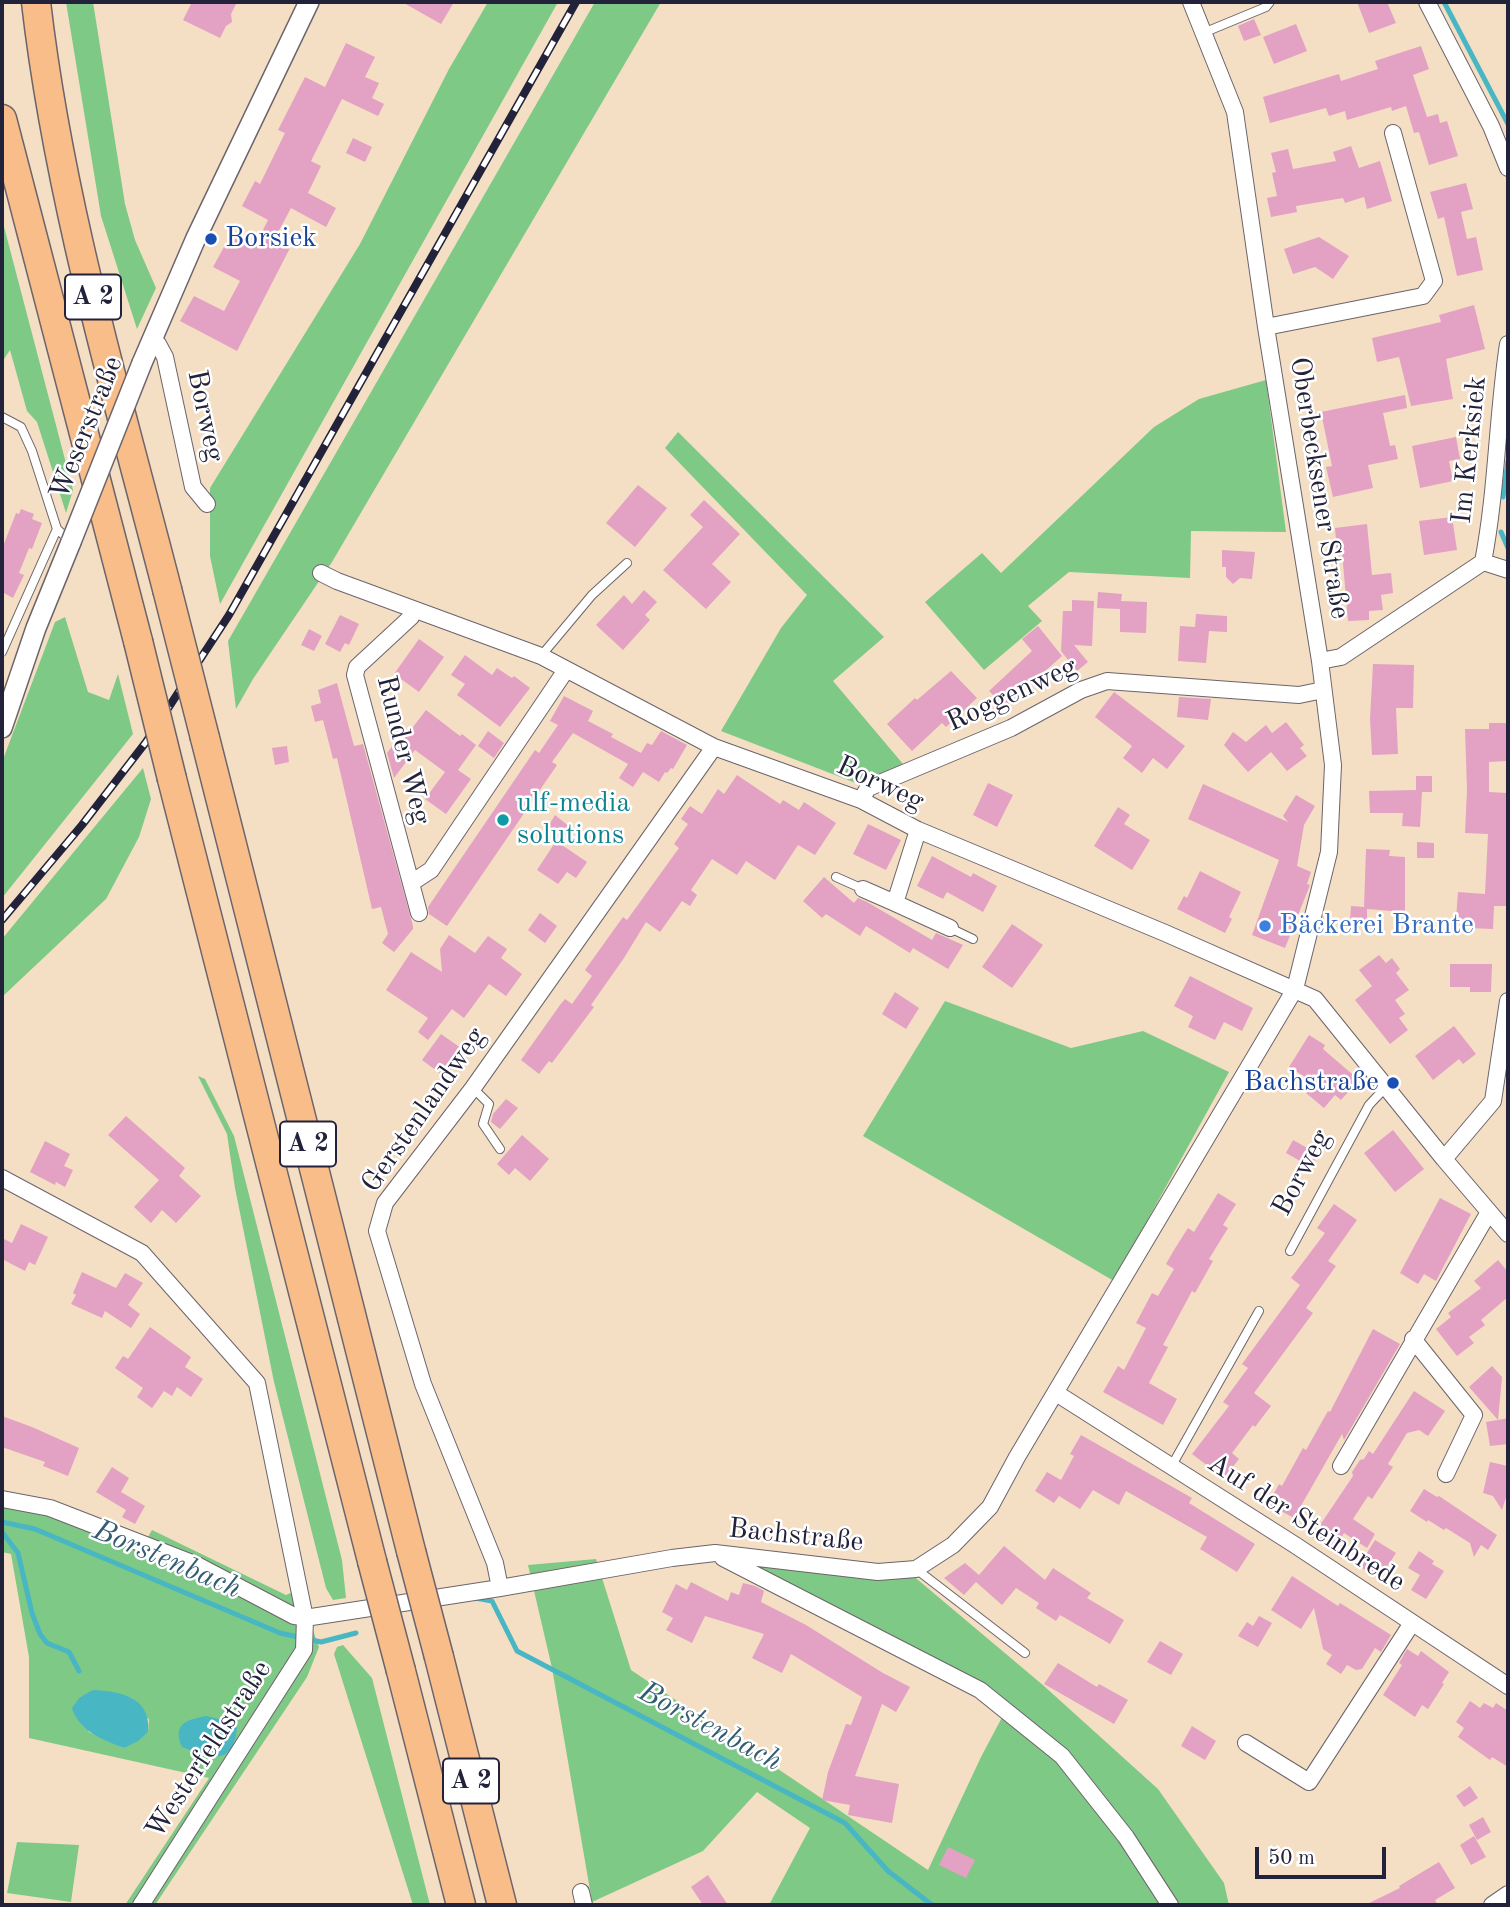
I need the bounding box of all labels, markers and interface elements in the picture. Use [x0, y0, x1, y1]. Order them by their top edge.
place label: Borsiek [225, 222, 317, 256]
marker: Borsiek [203, 231, 219, 247]
road number: A 2 [65, 274, 121, 320]
street label: Weserstraße [43, 351, 131, 505]
street label: Oberbecksener Straße [1282, 355, 1356, 621]
street label: Borweg [179, 367, 231, 465]
street label: Im Kerksiek [1446, 374, 1494, 526]
street label: Roggenweg [941, 650, 1083, 740]
street label: Runder Weg [368, 672, 438, 828]
street label: Borweg [831, 749, 929, 819]
place label: ulf-media solutions [517, 787, 630, 853]
marker: ulf-media solutions [495, 812, 511, 828]
place label: Bäckerei Brante [1279, 909, 1474, 943]
marker: Bäckerei Brante [1257, 918, 1273, 934]
street label: Gerstenlandweg [355, 1021, 493, 1199]
place label: Bachstraße [1244, 1066, 1379, 1100]
marker: Bachstraße [1385, 1075, 1401, 1091]
road number: A 2 [280, 1121, 336, 1166]
street label: Borweg [1265, 1124, 1339, 1222]
street label: Auf der Steinbrede [1201, 1447, 1411, 1599]
street label: Bachstraße [727, 1512, 865, 1560]
water label: Borstenbach [87, 1513, 247, 1607]
street label: Westerfeldstraße [139, 1655, 279, 1845]
water label: Borstenbach [632, 1674, 788, 1780]
road number: A 2 [443, 1758, 499, 1803]
scale bar [1258, 1834, 1389, 1878]
text: 50 m [1268, 1848, 1315, 1869]

